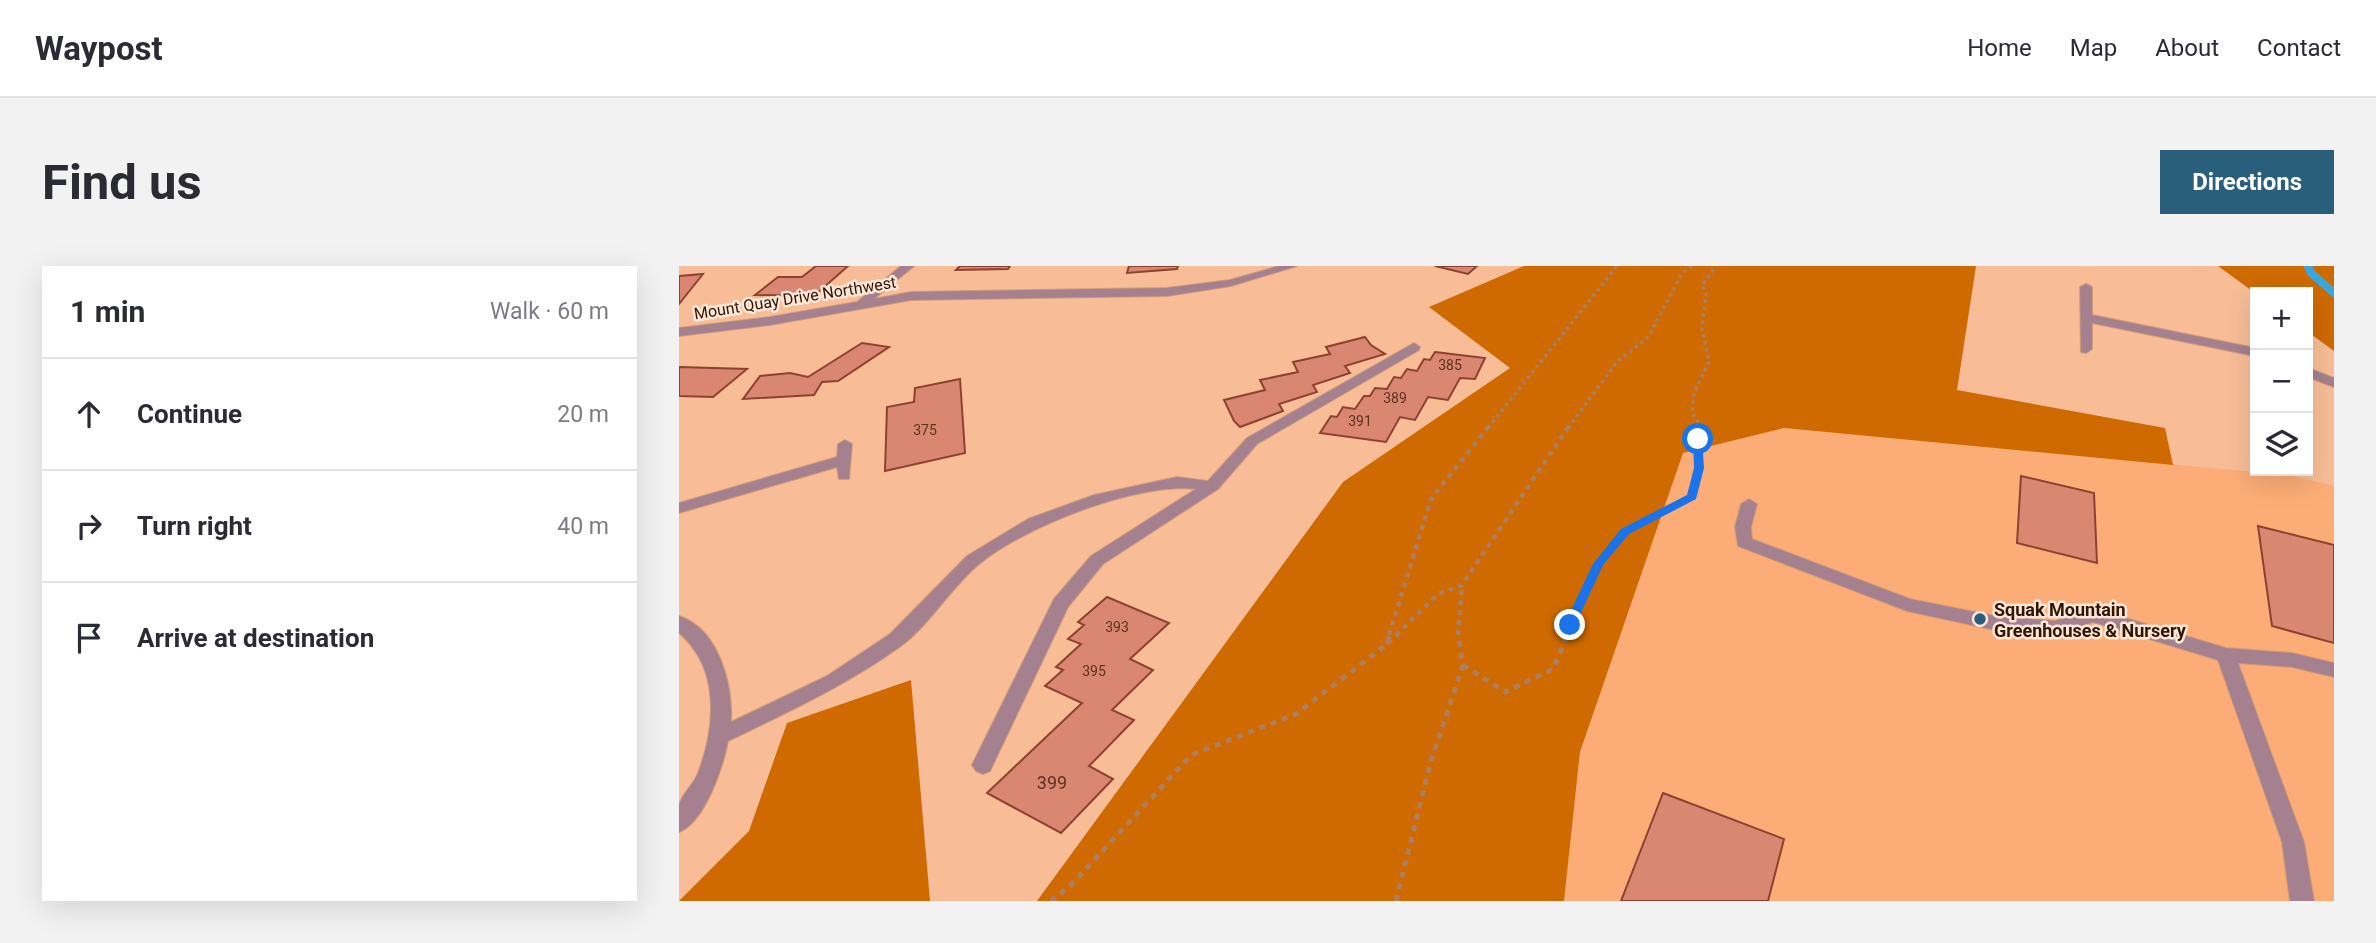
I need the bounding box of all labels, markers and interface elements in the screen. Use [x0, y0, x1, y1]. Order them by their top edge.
text: Waypost [35, 29, 163, 68]
text: Home [1967, 34, 2032, 62]
text: Map [2070, 34, 2117, 62]
text: About [2155, 34, 2219, 62]
text: Contact [2257, 34, 2341, 62]
button: Directions [2160, 150, 2334, 214]
text: Find us [42, 154, 202, 211]
street label: Mount Quay Drive Northwest [693, 273, 897, 323]
map controls [2250, 287, 2313, 476]
button: + [2250, 287, 2313, 350]
text: 1 min [70, 294, 145, 329]
text: Walk · 60 m [490, 298, 609, 325]
button: − [2250, 350, 2313, 413]
house number: 385 [1438, 357, 1462, 373]
house number: 389 [1383, 390, 1407, 406]
icon: ahead [70, 395, 108, 433]
text: Continue [137, 399, 242, 429]
text: 20 m [557, 401, 609, 428]
house number: 391 [1348, 413, 1372, 429]
button: layers [2250, 413, 2313, 476]
house number: 375 [913, 422, 937, 438]
route start [1682, 423, 1713, 454]
icon: right [70, 507, 108, 545]
text: Turn right [137, 511, 252, 541]
text: 40 m [557, 513, 609, 540]
place label: Squak Mountain Greenhouses & Nursery [1994, 599, 2187, 641]
route end [1554, 609, 1585, 640]
marker: Squak Mountain Greenhouses & Nursery [1972, 611, 1988, 627]
icon: arrive [70, 619, 108, 657]
house number: 393 [1105, 619, 1129, 635]
text: Arrive at destination [137, 623, 374, 653]
house number: 395 [1082, 663, 1106, 679]
house number: 399 [1037, 772, 1067, 793]

